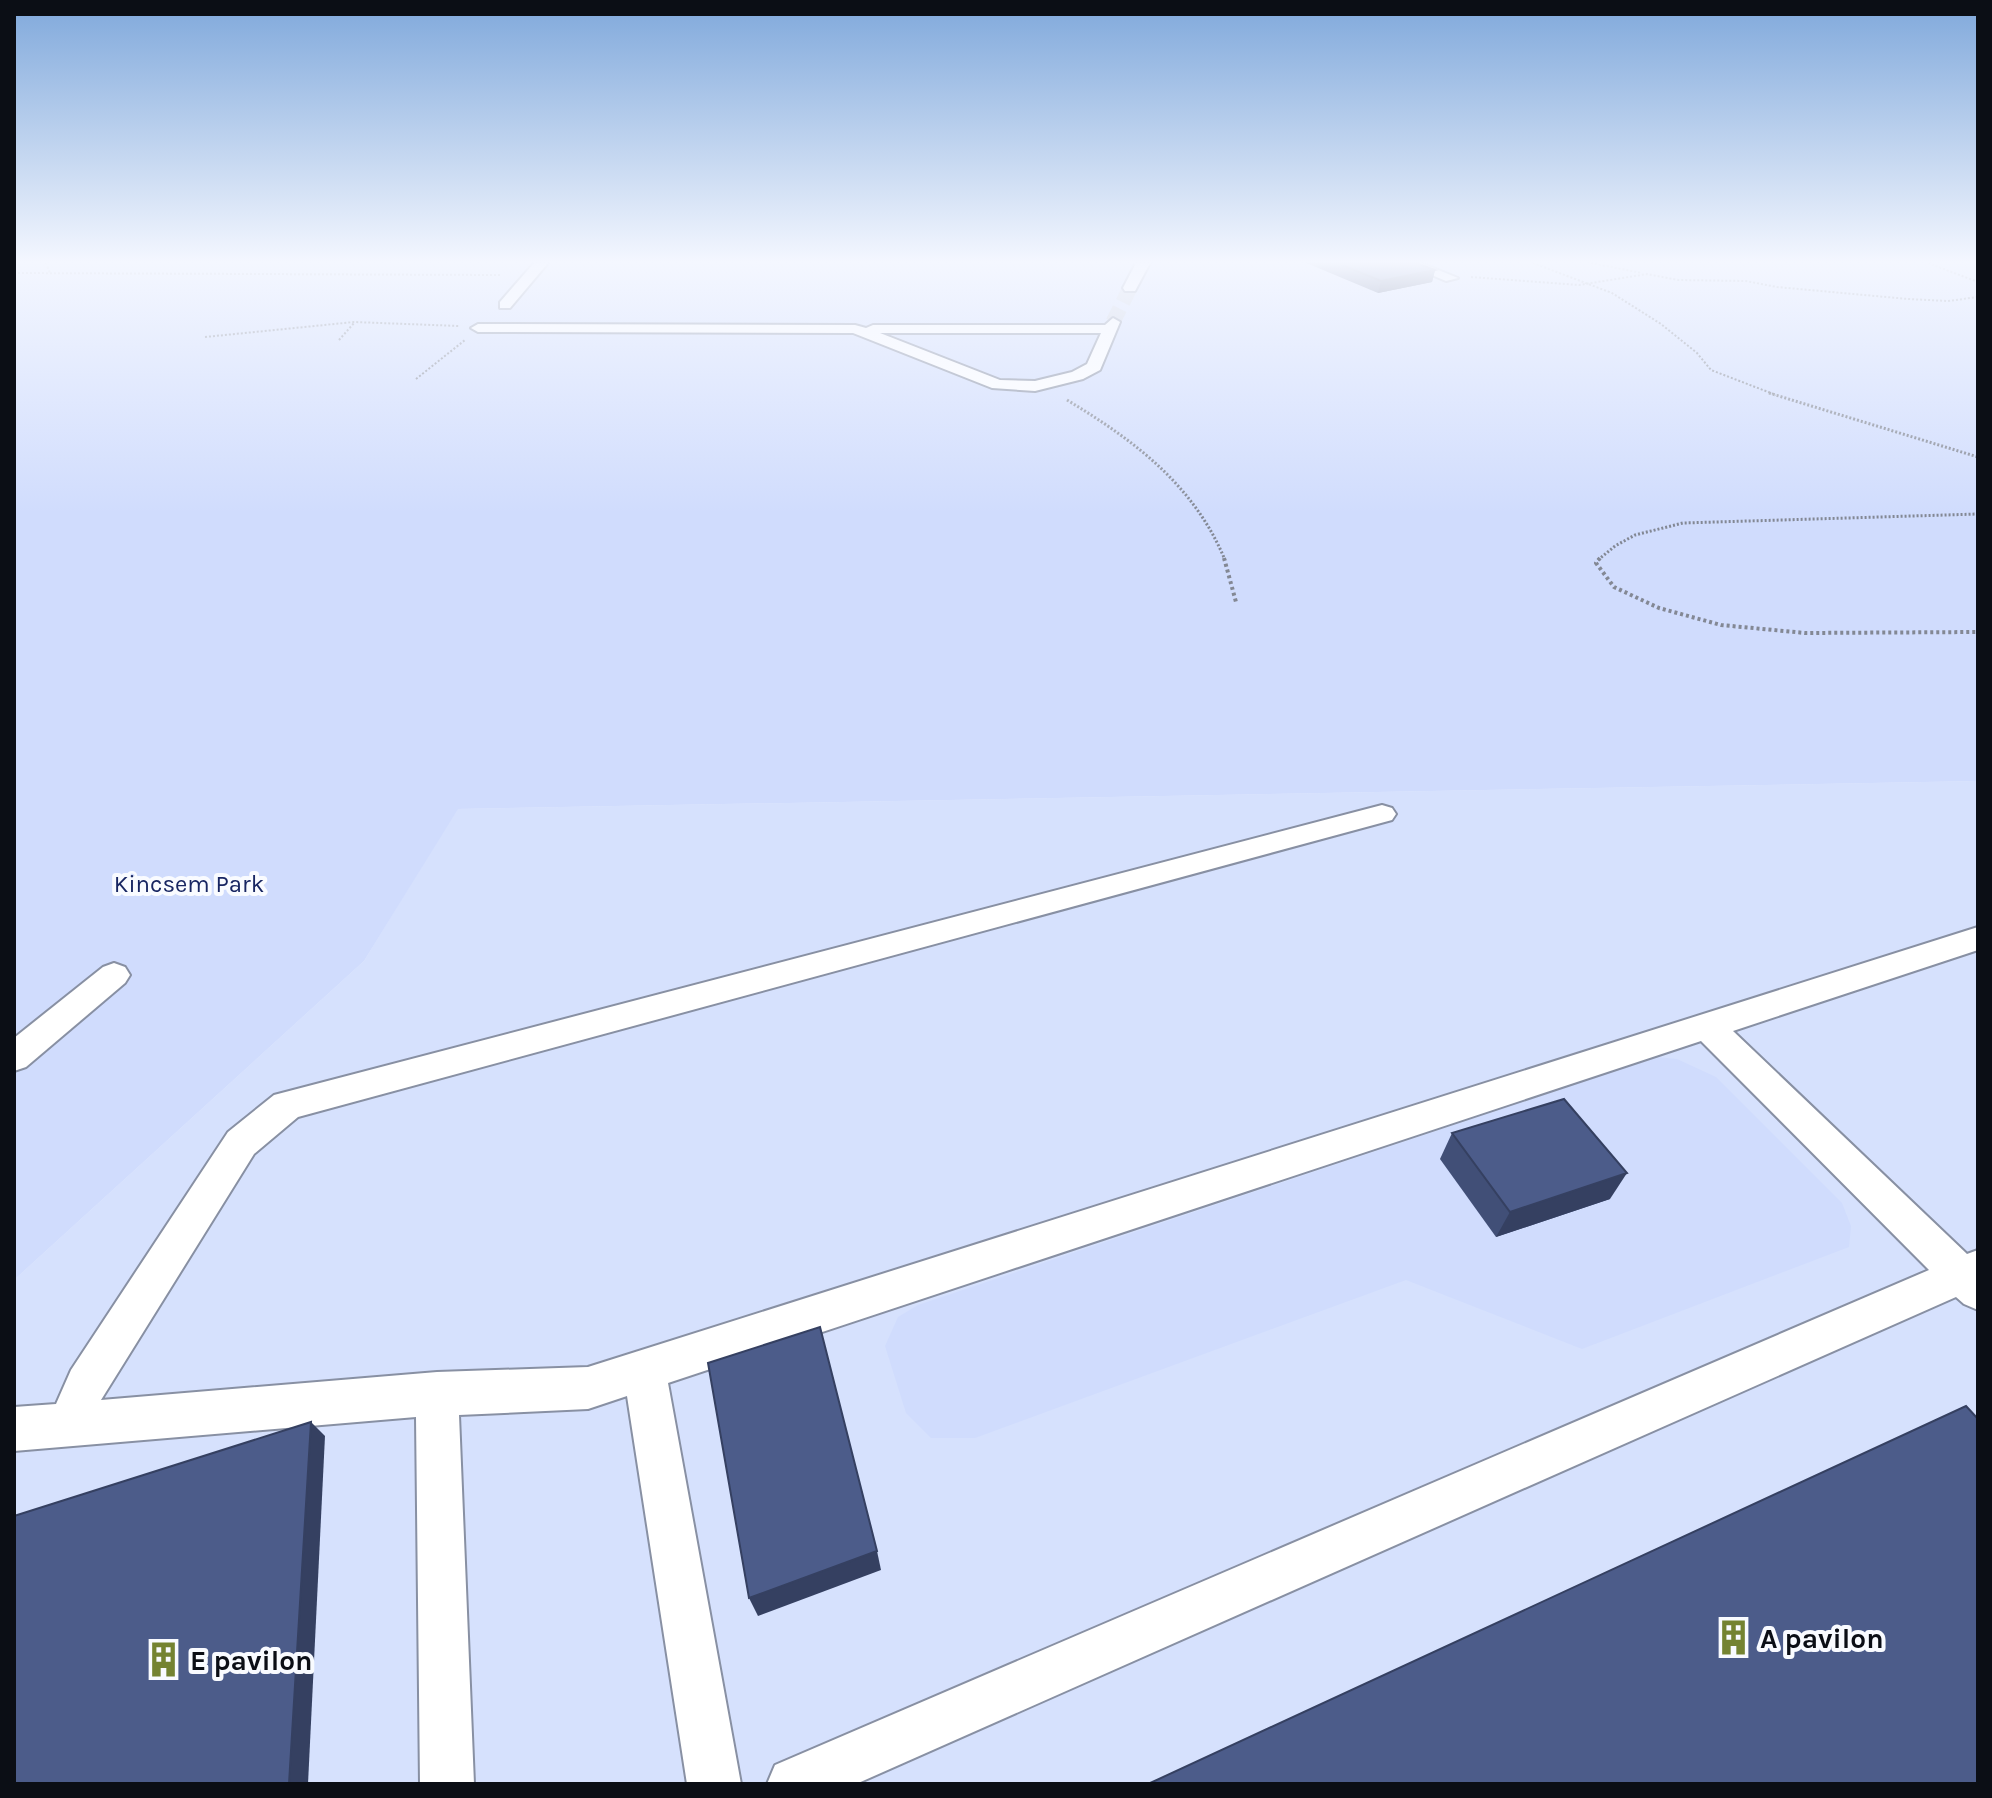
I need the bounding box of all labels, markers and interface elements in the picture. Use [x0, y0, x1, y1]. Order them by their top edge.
park label: Kincsem Park [114, 870, 264, 898]
building icon: A pavilon [1715, 1619, 1753, 1657]
place label: A pavilon [1760, 1622, 1884, 1655]
building icon: E pavilon [145, 1641, 183, 1679]
place label: E pavilon [190, 1644, 313, 1677]

